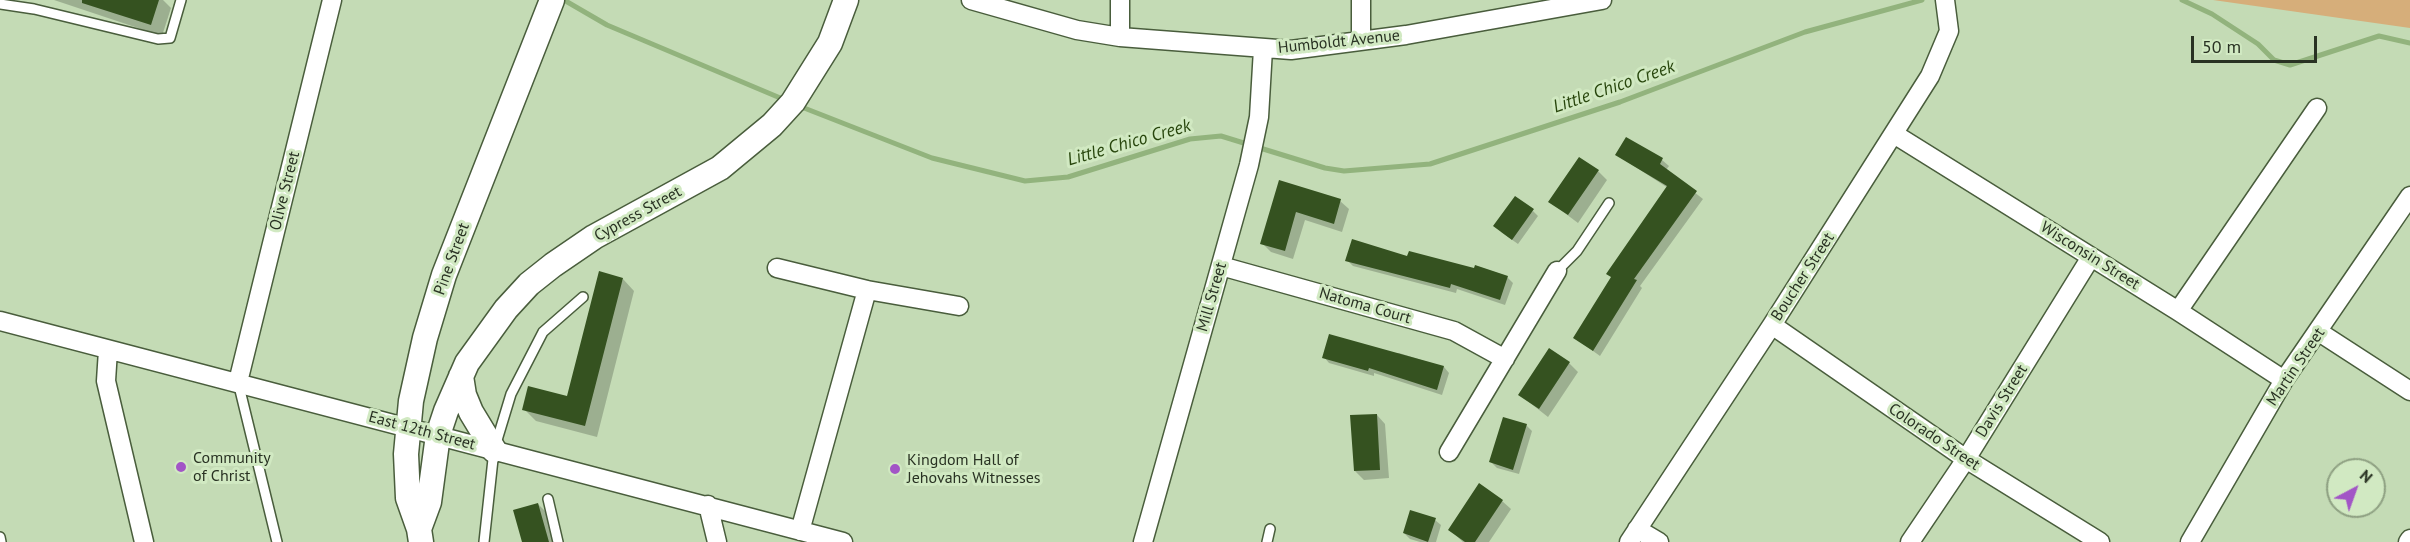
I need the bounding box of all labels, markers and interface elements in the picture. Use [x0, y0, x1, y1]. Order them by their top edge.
scale bar [2194, 24, 2320, 62]
street label: Humboldt Avenue [1277, 26, 1401, 58]
text: 50 m [2202, 35, 2241, 58]
water label: Little Chico Creek [1550, 56, 1678, 118]
water label: Little Chico Creek [1065, 115, 1193, 171]
street label: Olive Street [266, 150, 304, 232]
street label: Cypress Street [591, 182, 685, 246]
street label: Wisconsin Street [2037, 218, 2143, 294]
street label: Pine Street [430, 220, 474, 298]
street label: Boucher Street [1767, 229, 1839, 325]
street label: Mill Street [1193, 260, 1231, 334]
street label: Natoma Court [1317, 284, 1413, 328]
street label: Martin Street [2263, 324, 2329, 410]
street label: Davis Street [1972, 361, 2032, 441]
street label: Colorado Street [1885, 399, 1983, 475]
street label: East 12th Street [367, 408, 477, 454]
place label: Community of Christ [193, 448, 271, 486]
place label: Kingdom Hall of Jehovahs Witnesses [907, 450, 1041, 488]
north arrow [2326, 458, 2386, 518]
marker: Community of Christ [174, 460, 188, 474]
marker: Kingdom Hall of Jehovahs Witnesses [888, 462, 902, 476]
text: N [2356, 465, 2377, 487]

